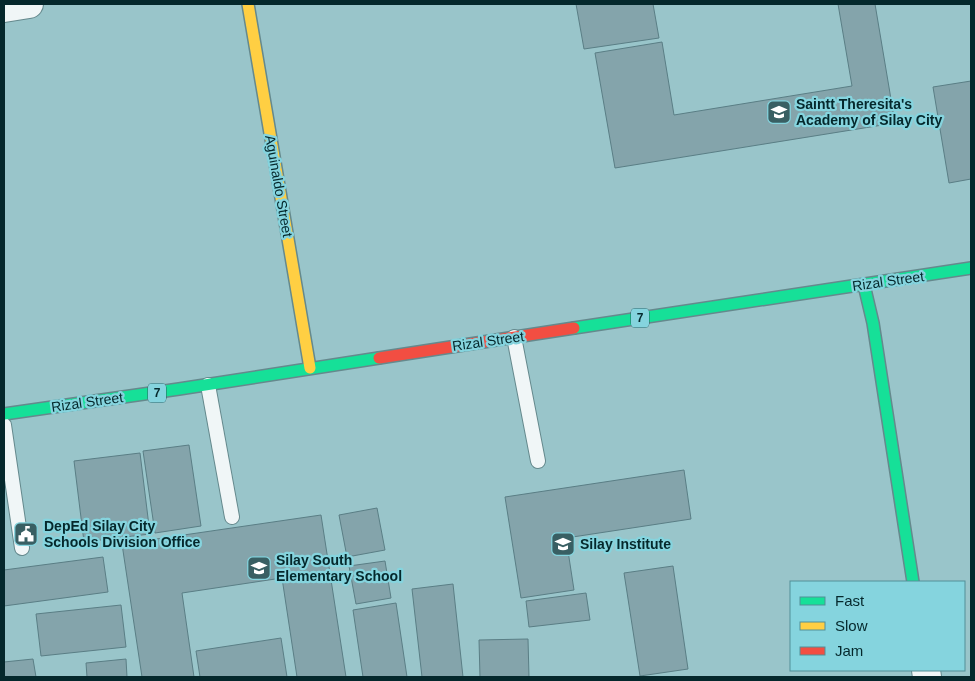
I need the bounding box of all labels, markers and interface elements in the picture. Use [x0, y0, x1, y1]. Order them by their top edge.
place label: Saintt Theresita's Academy of Silay City [796, 96, 942, 128]
school or university icon: Saintt Theresita's Academy of Silay City [766, 99, 792, 125]
street label: Aguinaldo Street [262, 134, 296, 238]
street label: Rizal Street [851, 268, 925, 294]
road number: 7 [631, 308, 649, 328]
street label: Rizal Street [451, 328, 525, 354]
road number: 7 [148, 383, 166, 402]
street label: Rizal Street [50, 389, 124, 415]
place label: DepEd Silay City Schools Division Office [44, 518, 201, 550]
public building icon: DepEd Silay City Schools Division Office [13, 521, 39, 547]
school or university icon: Silay Institute [550, 531, 576, 557]
place label: Silay Institute [580, 536, 671, 552]
place label: Silay South Elementary School [276, 552, 402, 584]
school or university icon: Silay South Elementary School [246, 555, 272, 581]
legend [790, 581, 965, 671]
text: Fast [835, 592, 865, 609]
text: Slow [835, 617, 868, 634]
text: Jam [835, 642, 863, 659]

